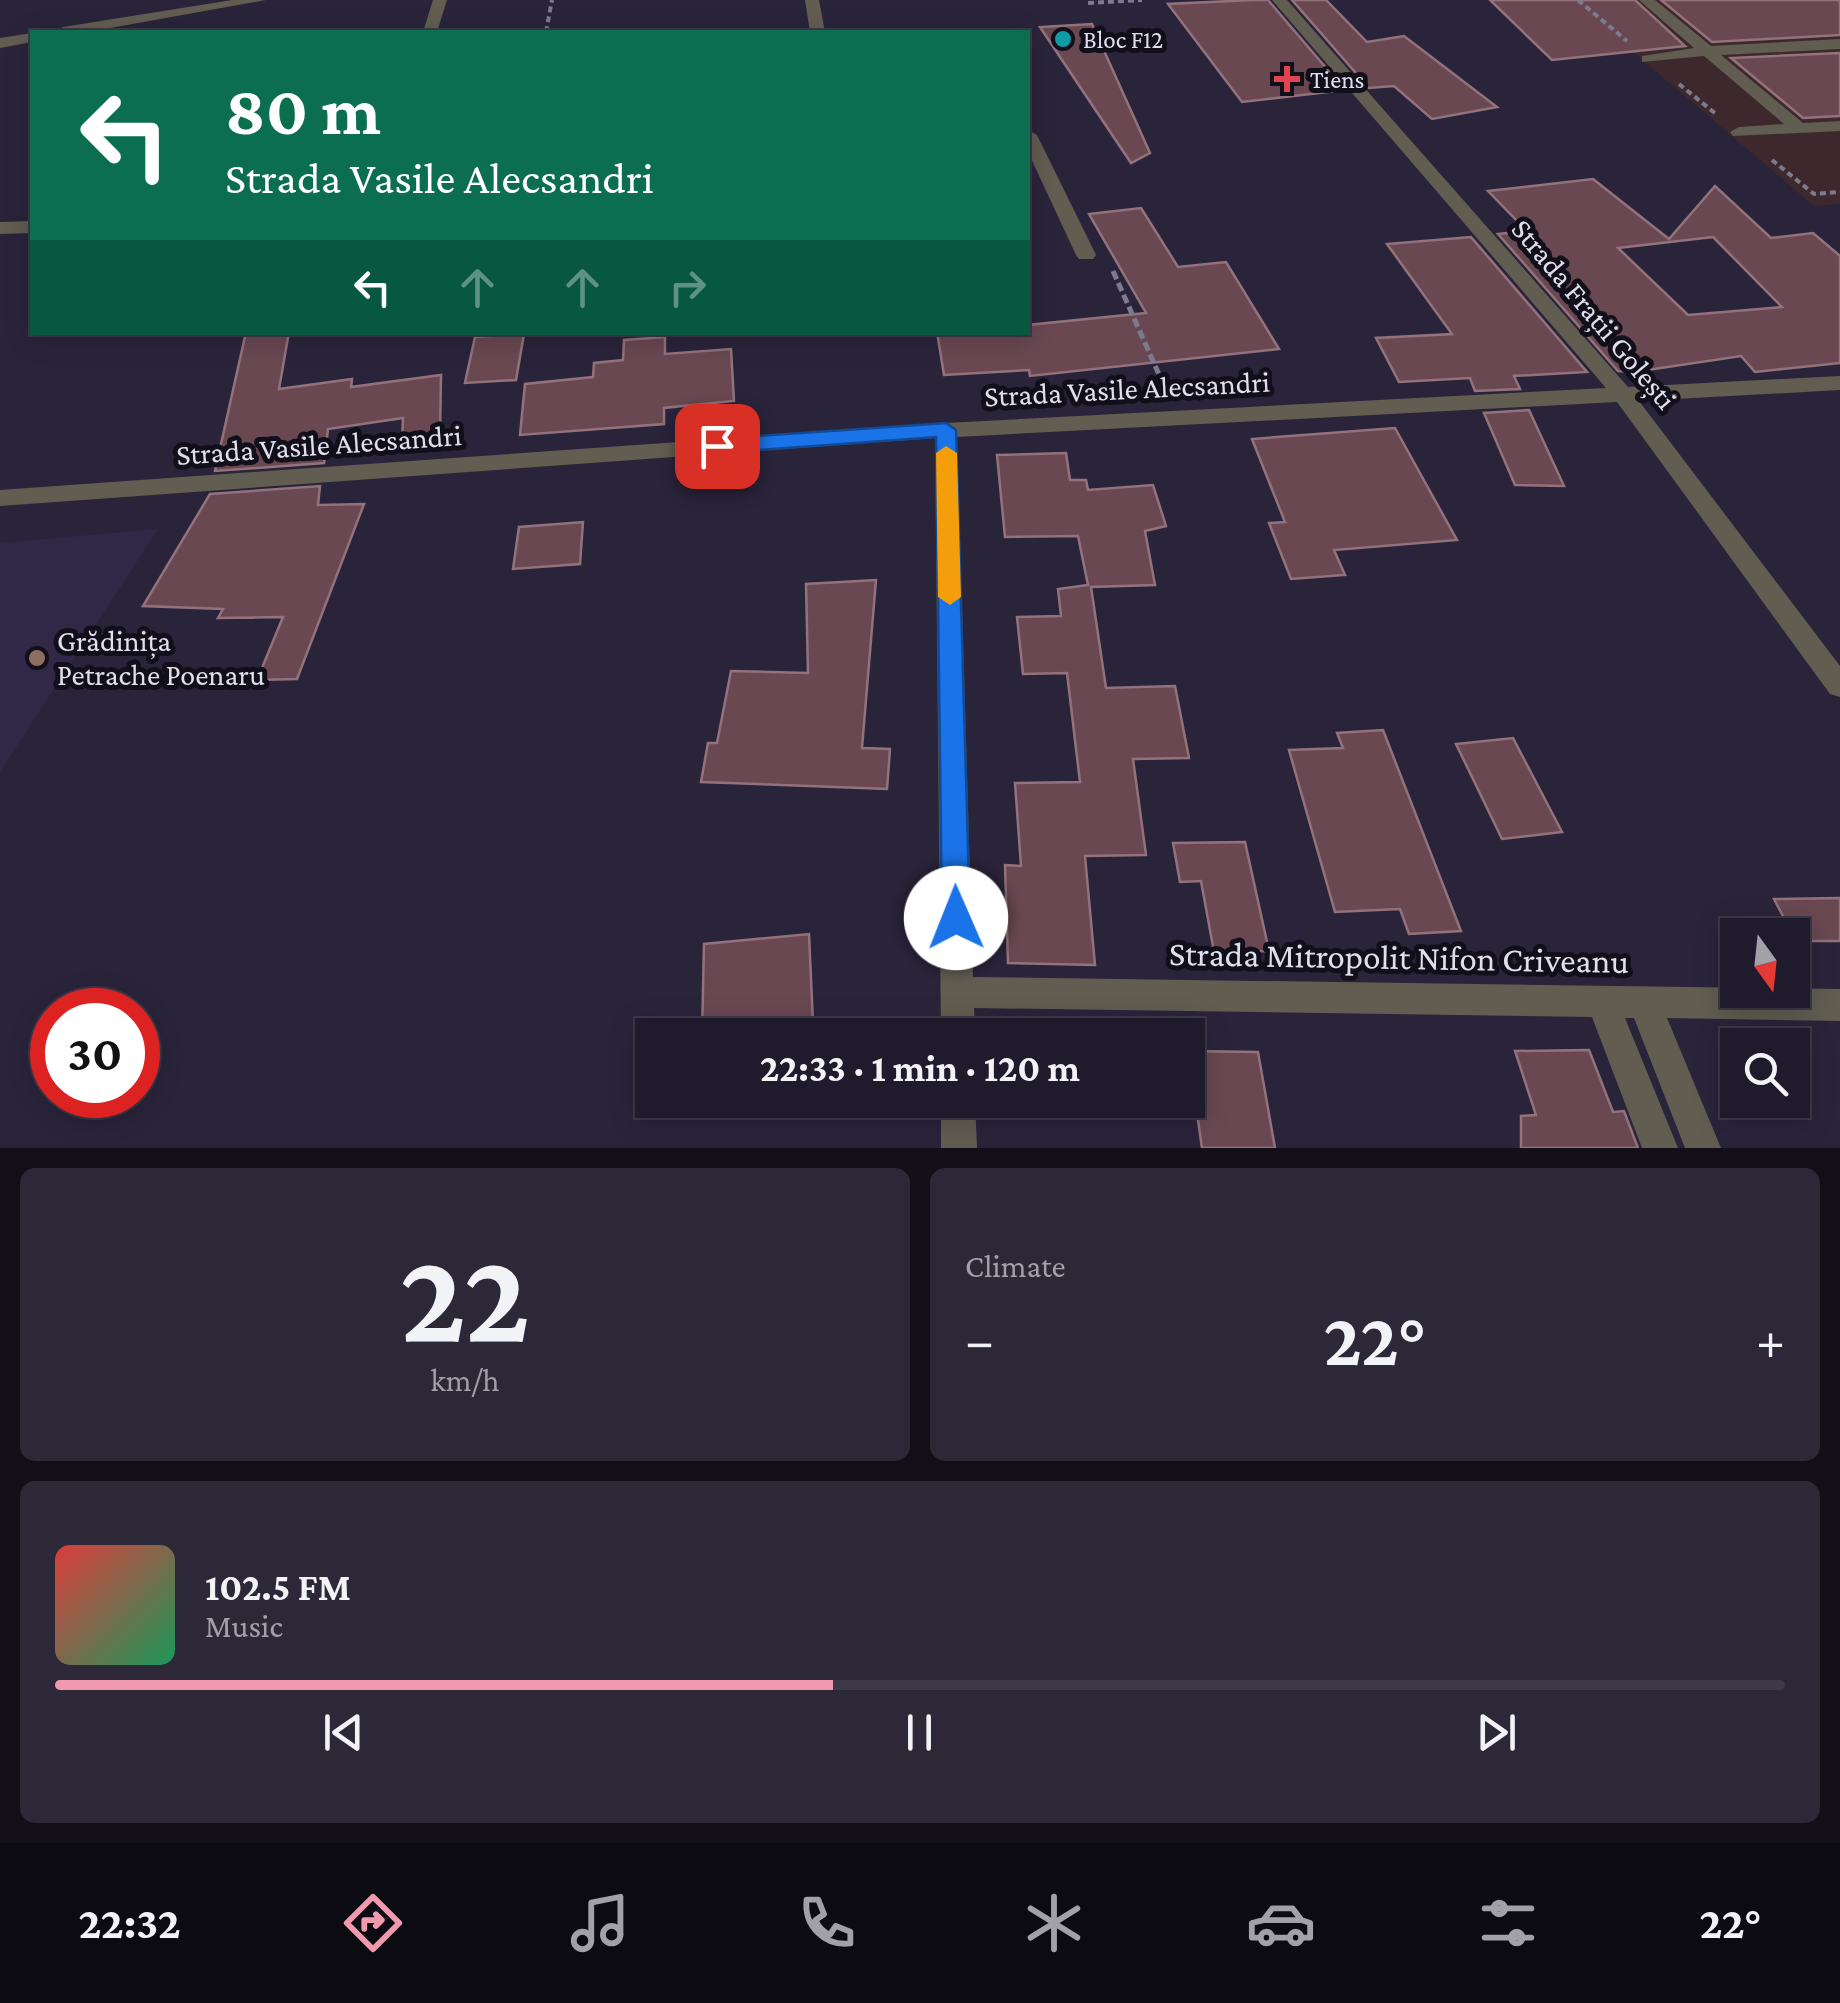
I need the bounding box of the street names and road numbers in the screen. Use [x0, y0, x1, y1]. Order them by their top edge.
street label: Strada Frații Golești [1503, 212, 1683, 417]
street label: Strada Vasile Alecsandri [983, 365, 1271, 412]
street label: Strada Vasile Alecsandri [175, 418, 463, 471]
street label: Strada Mitropolit Nifon Criveanu [1169, 934, 1629, 981]

